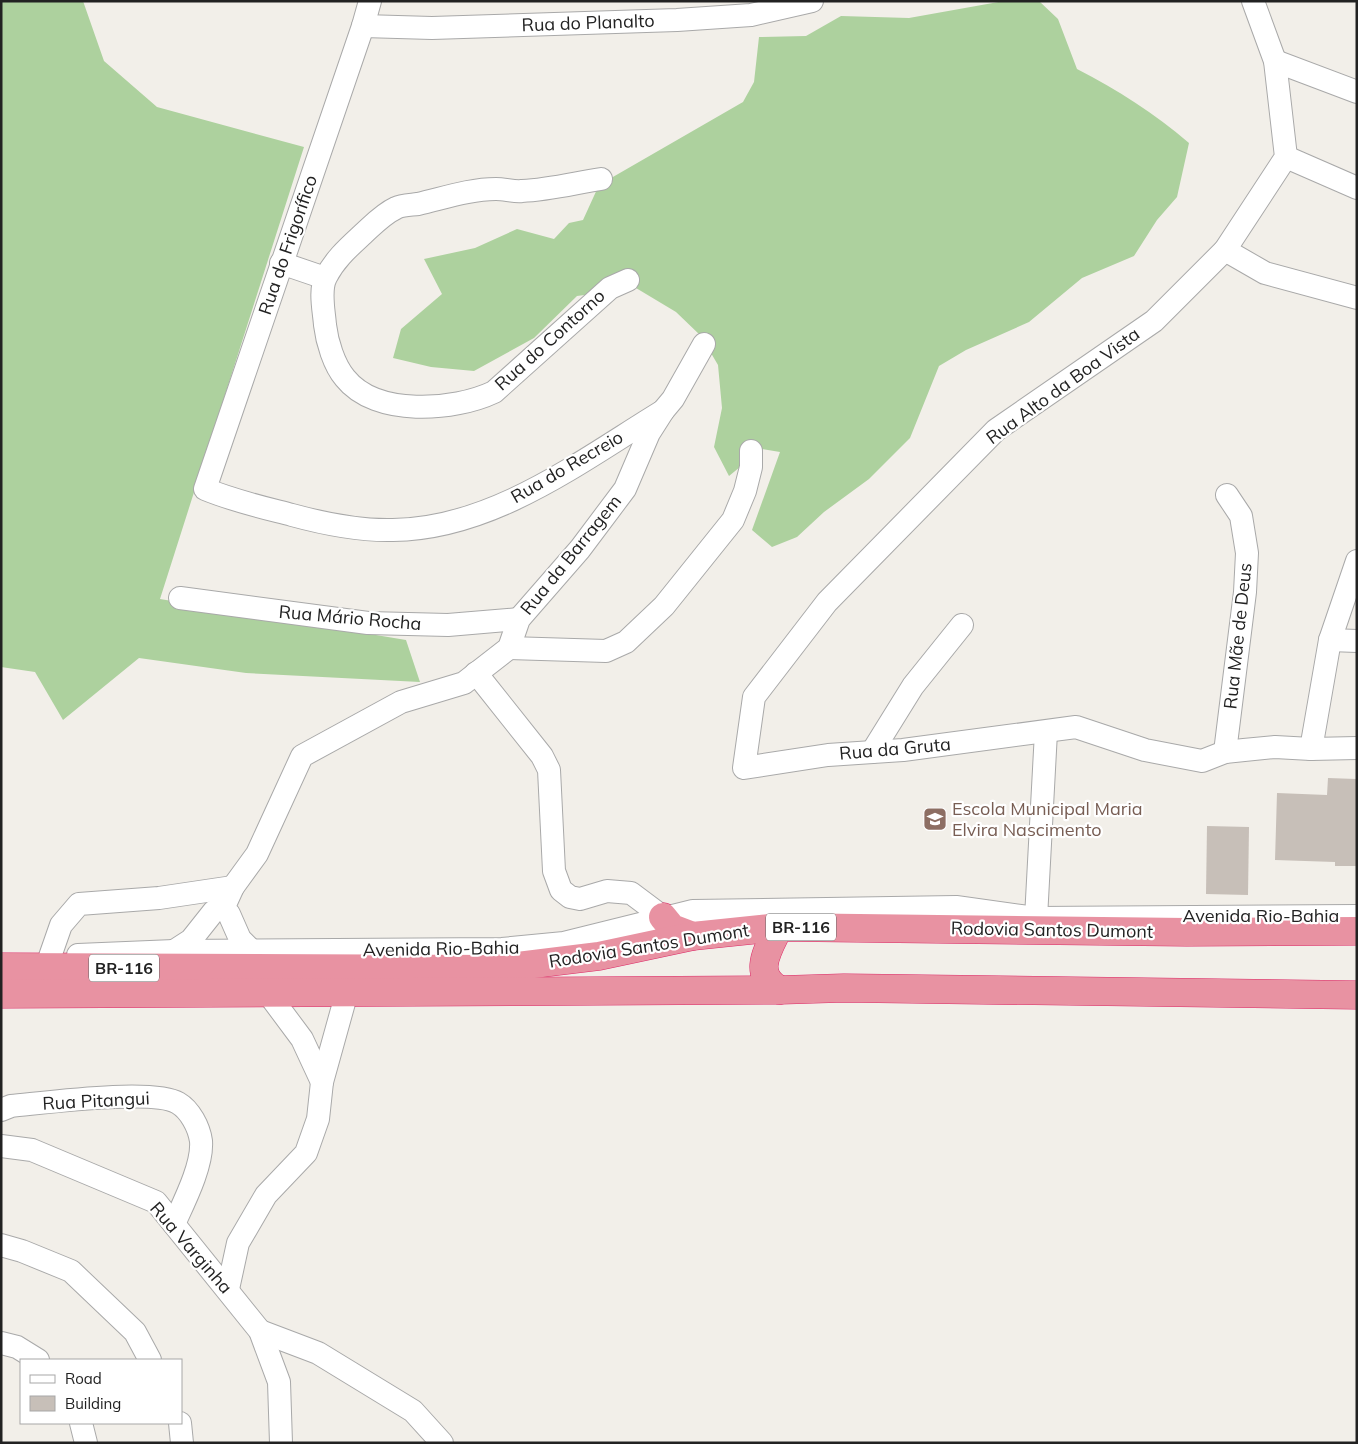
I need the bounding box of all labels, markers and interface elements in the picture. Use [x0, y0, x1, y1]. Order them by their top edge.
street label: Rua do Planalto [521, 9, 655, 36]
street label: Rua do Frigorífico [253, 172, 322, 318]
street label: Rua do Contorno [490, 284, 610, 395]
street label: Rua Alto da Boa Vista [981, 322, 1144, 449]
street label: Rua do Recreio [507, 425, 627, 508]
street label: Rua da Barragem [515, 490, 626, 619]
street label: Rua Mãe de Deus [1218, 562, 1257, 710]
street label: Rua Mário Rocha [278, 600, 422, 635]
street label: Rua da Gruta [838, 732, 952, 765]
place label: Escola Municipal Maria Elvira Nascimento [952, 797, 1142, 841]
school or university icon: Escola Municipal Maria Elvira Nascimento [922, 806, 948, 832]
street label: Avenida Rio-Bahia [1183, 904, 1339, 927]
road number: BR-116 [766, 914, 836, 940]
street label: Rodovia Santos Dumont [951, 916, 1153, 943]
street label: Rodovia Santos Dumont [547, 918, 751, 973]
street label: Avenida Rio-Bahia [362, 936, 520, 961]
road number: BR-116 [89, 954, 159, 981]
street label: Rua Pitangui [42, 1086, 150, 1115]
street label: Rua Varginha [145, 1197, 237, 1298]
legend [20, 1359, 182, 1424]
text: Road [65, 1369, 102, 1388]
text: Building [65, 1394, 121, 1413]

